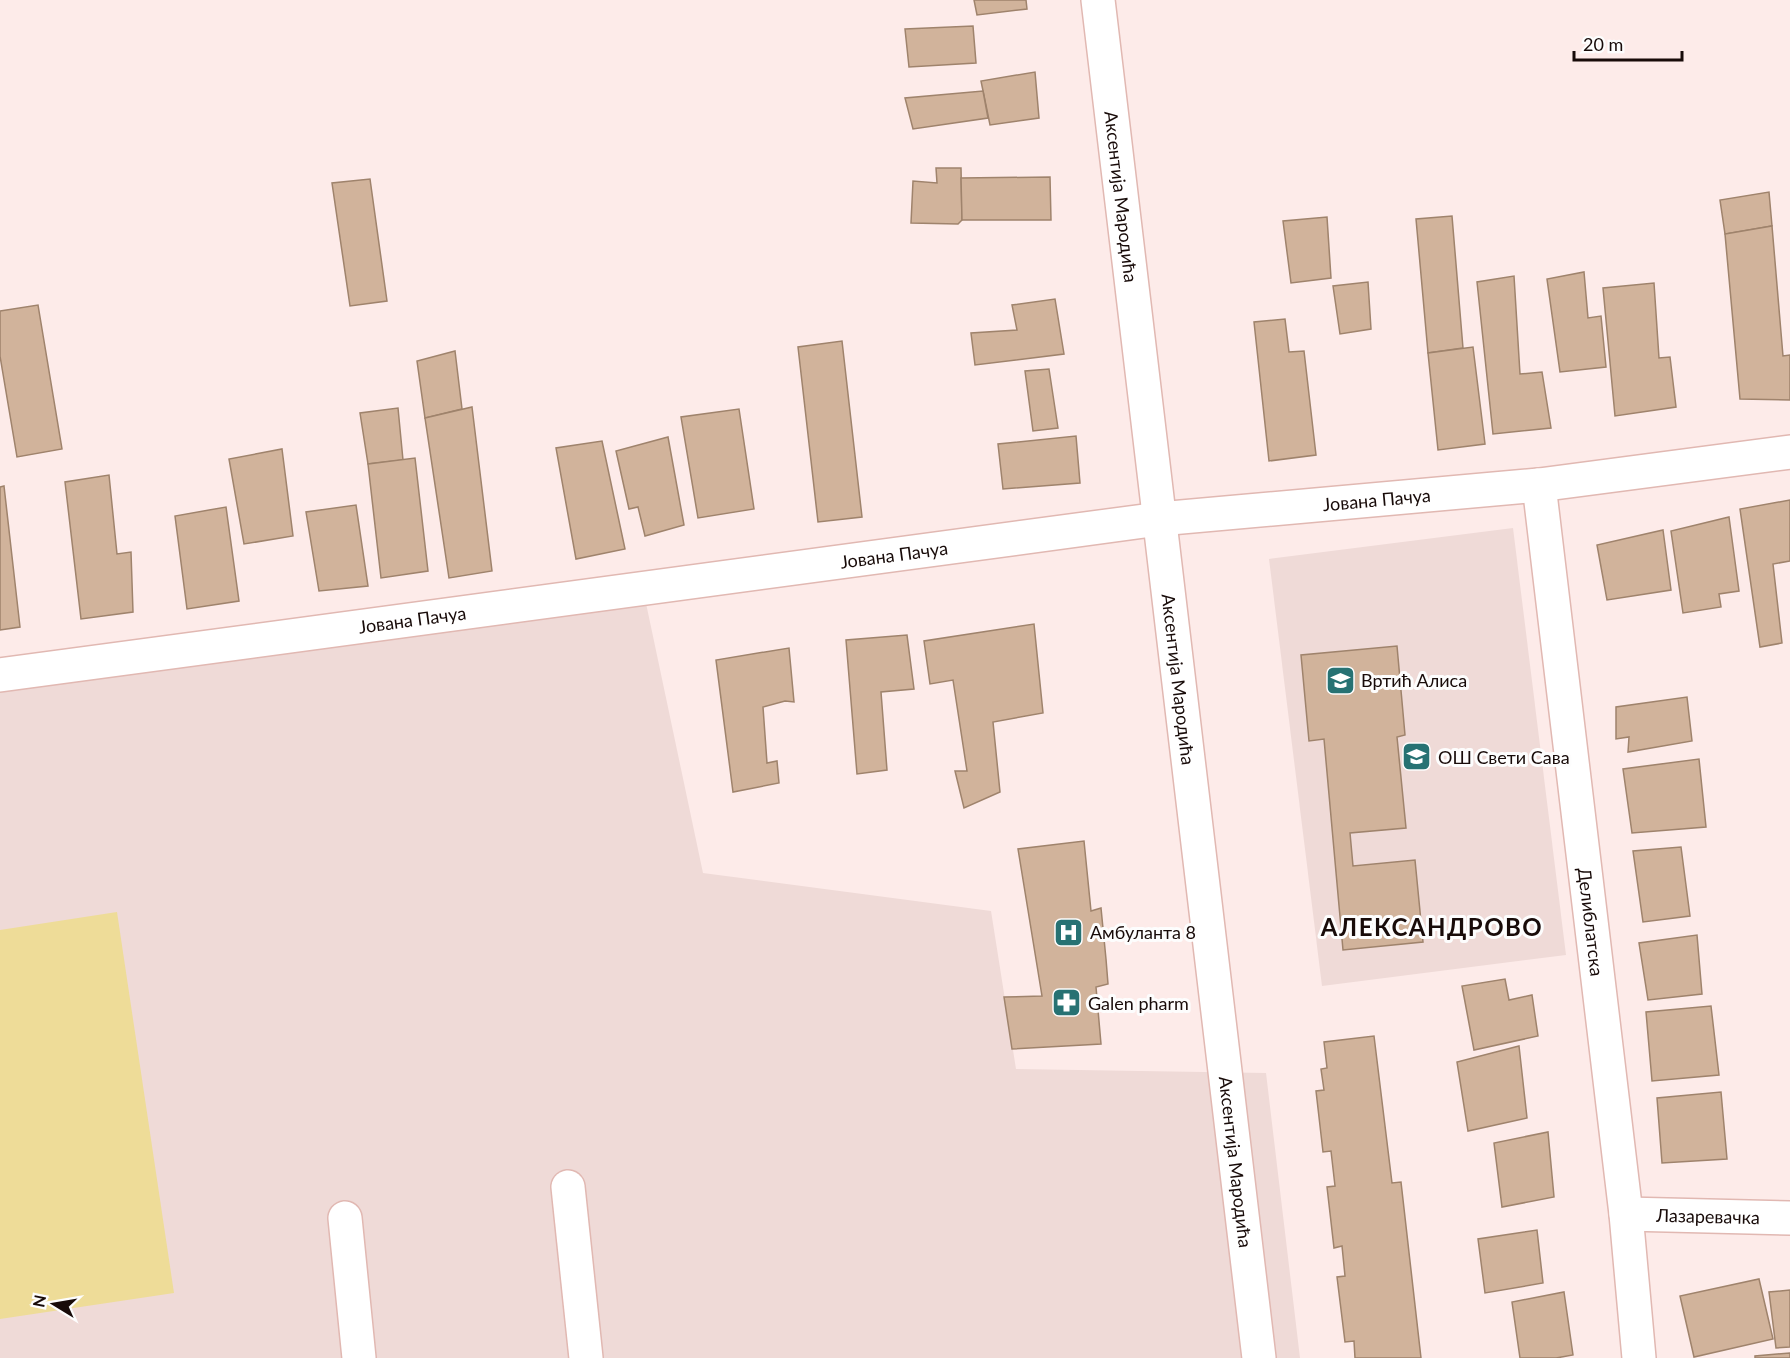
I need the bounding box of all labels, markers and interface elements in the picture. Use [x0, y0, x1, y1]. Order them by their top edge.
scale bar [1574, 24, 1682, 62]
text: 20 m [1583, 33, 1623, 55]
street label: Аксентија Мародића [1100, 110, 1142, 284]
street label: Јована Пачуа [1322, 484, 1432, 515]
street label: Јована Пачуа [839, 537, 949, 573]
street label: Аксентија Мародића [1157, 592, 1200, 766]
street label: Јована Пачуа [357, 601, 467, 638]
school or university icon: Вртић Алиса [1324, 664, 1356, 696]
place label: Вртић Алиса [1361, 669, 1467, 691]
school or university icon: ОШ Свети Сава [1401, 741, 1433, 773]
place label: ОШ Свети Сава [1438, 746, 1570, 768]
street label: Делиблатска [1574, 866, 1609, 977]
district label: АЛЕКСАНДРОВО [1320, 912, 1543, 941]
hospital icon: Амбуланта 8 [1053, 916, 1085, 948]
place label: Амбуланта 8 [1090, 921, 1196, 943]
pharmacy icon: Galen pharm [1051, 987, 1083, 1019]
place label: Galen pharm [1088, 992, 1189, 1014]
street label: Аксентија Мародића [1215, 1075, 1257, 1249]
street label: Лазаревачка [1655, 1204, 1760, 1228]
north arrow [24, 1274, 84, 1334]
text: N [28, 1293, 49, 1309]

